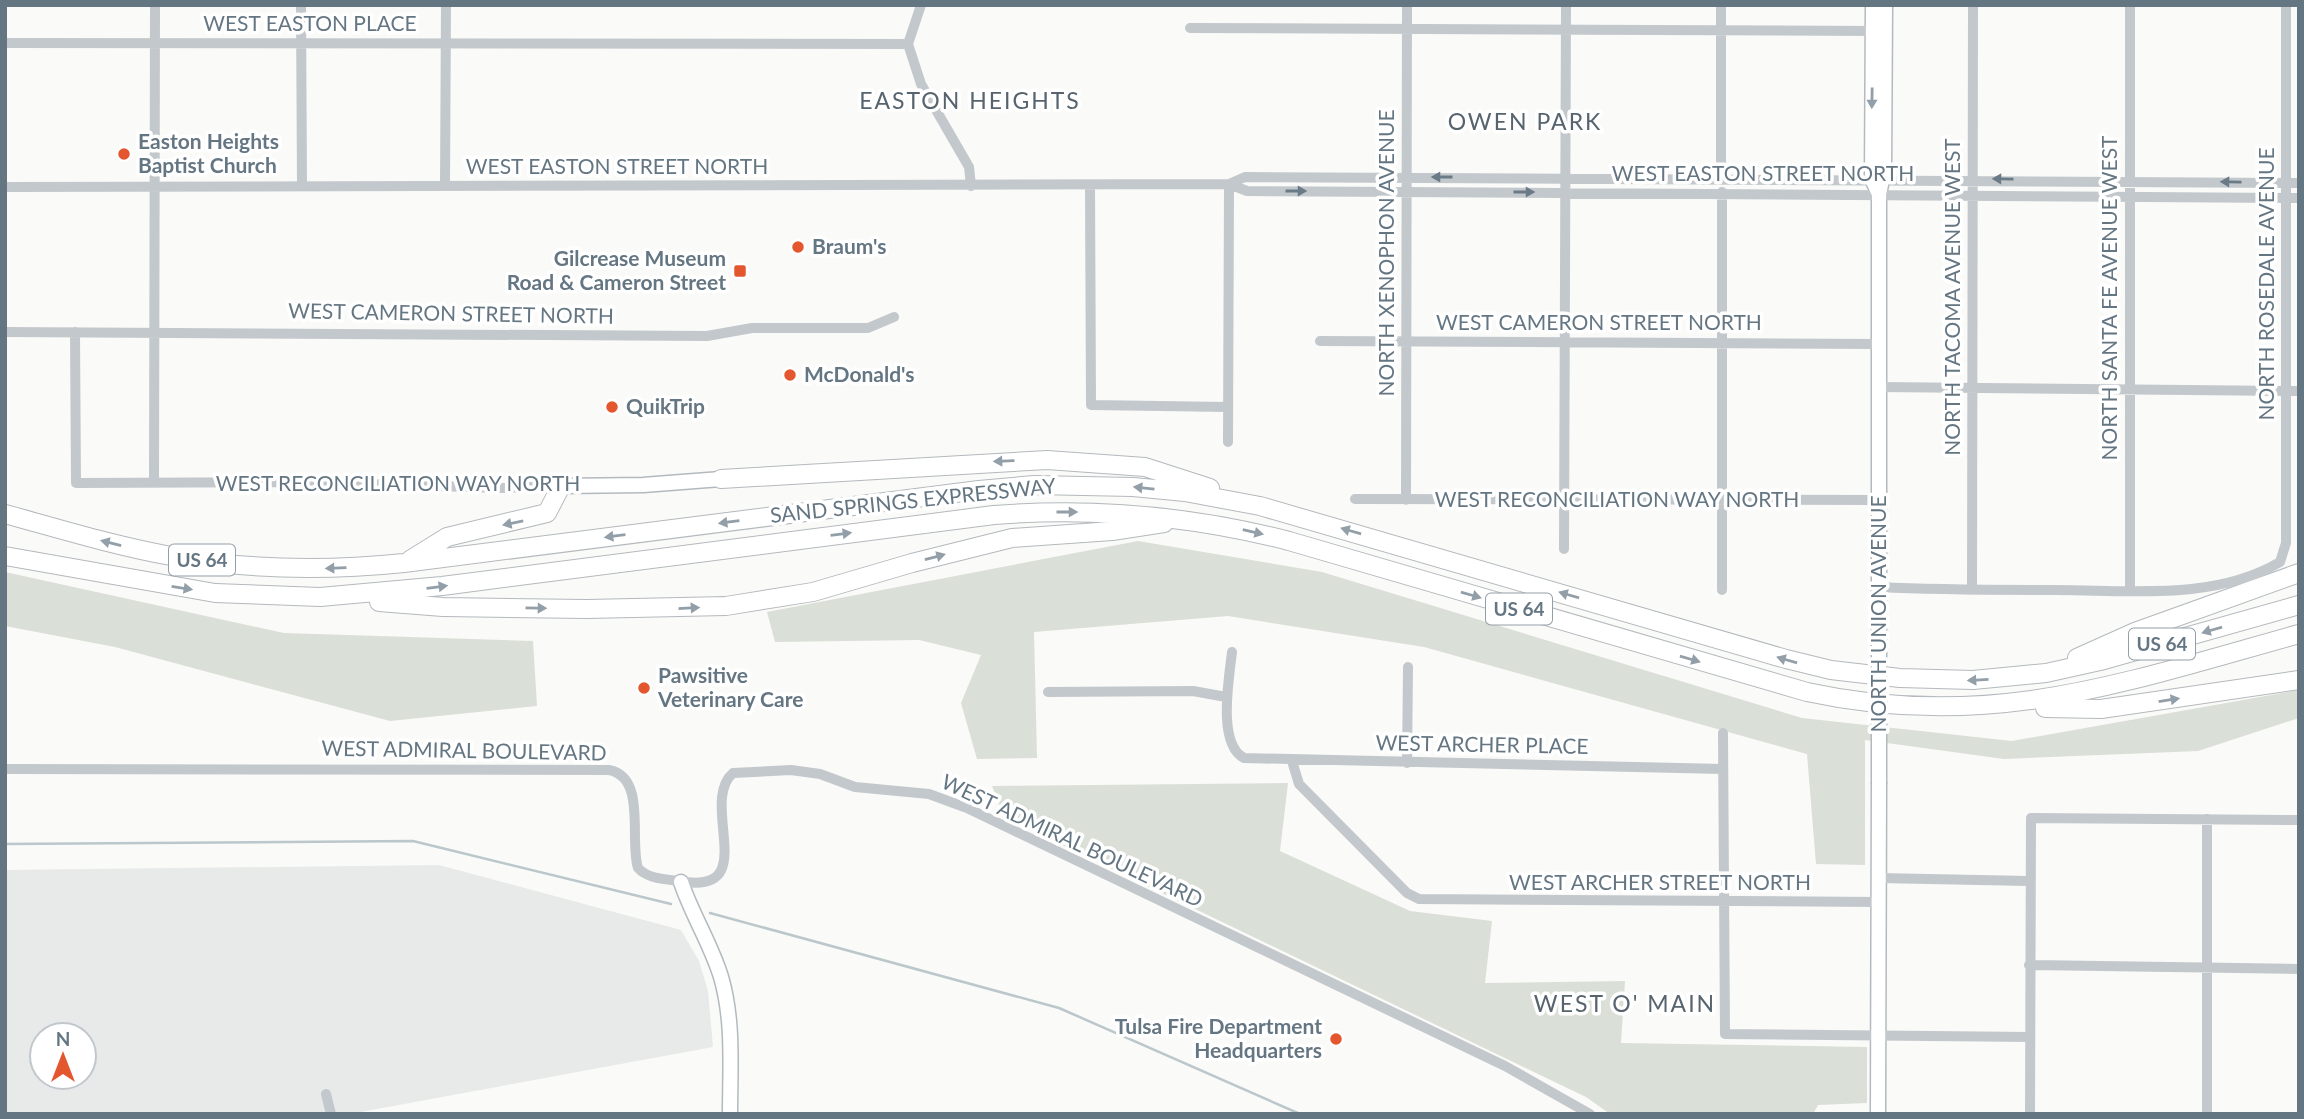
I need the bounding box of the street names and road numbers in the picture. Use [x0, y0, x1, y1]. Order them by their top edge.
street label: WEST EASTON PLACE [203, 10, 417, 35]
street label: NORTH XENOPHON AVENUE [1373, 109, 1398, 397]
street label: NORTH SANTA FE AVENUE WEST [2096, 135, 2121, 460]
street label: NORTH TACOMA AVENUE WEST [1939, 138, 1964, 456]
street label: NORTH ROSEDALE AVENUE [2253, 147, 2278, 421]
street label: WEST EASTON STREET NORTH [466, 153, 768, 178]
street label: WEST EASTON STREET NORTH [1612, 160, 1914, 185]
street label: WEST CAMERON STREET NORTH [288, 297, 614, 328]
street label: WEST CAMERON STREET NORTH [1436, 309, 1762, 334]
street label: WEST RECONCILIATION WAY NORTH [216, 470, 580, 495]
street label: SAND SPRINGS EXPRESSWAY [769, 472, 1058, 527]
street label: WEST RECONCILIATION WAY NORTH [1435, 486, 1799, 511]
street label: NORTH UNION AVENUE [1865, 495, 1890, 733]
road number: US 64 [169, 544, 235, 576]
road number: US 64 [1486, 594, 1552, 624]
road number: US 64 [2129, 628, 2195, 660]
street label: WEST ARCHER PLACE [1375, 729, 1589, 758]
street label: WEST ADMIRAL BOULEVARD [321, 735, 607, 764]
street label: WEST ADMIRAL BOULEVARD [938, 768, 1207, 911]
street label: WEST ARCHER STREET NORTH [1509, 869, 1811, 894]

